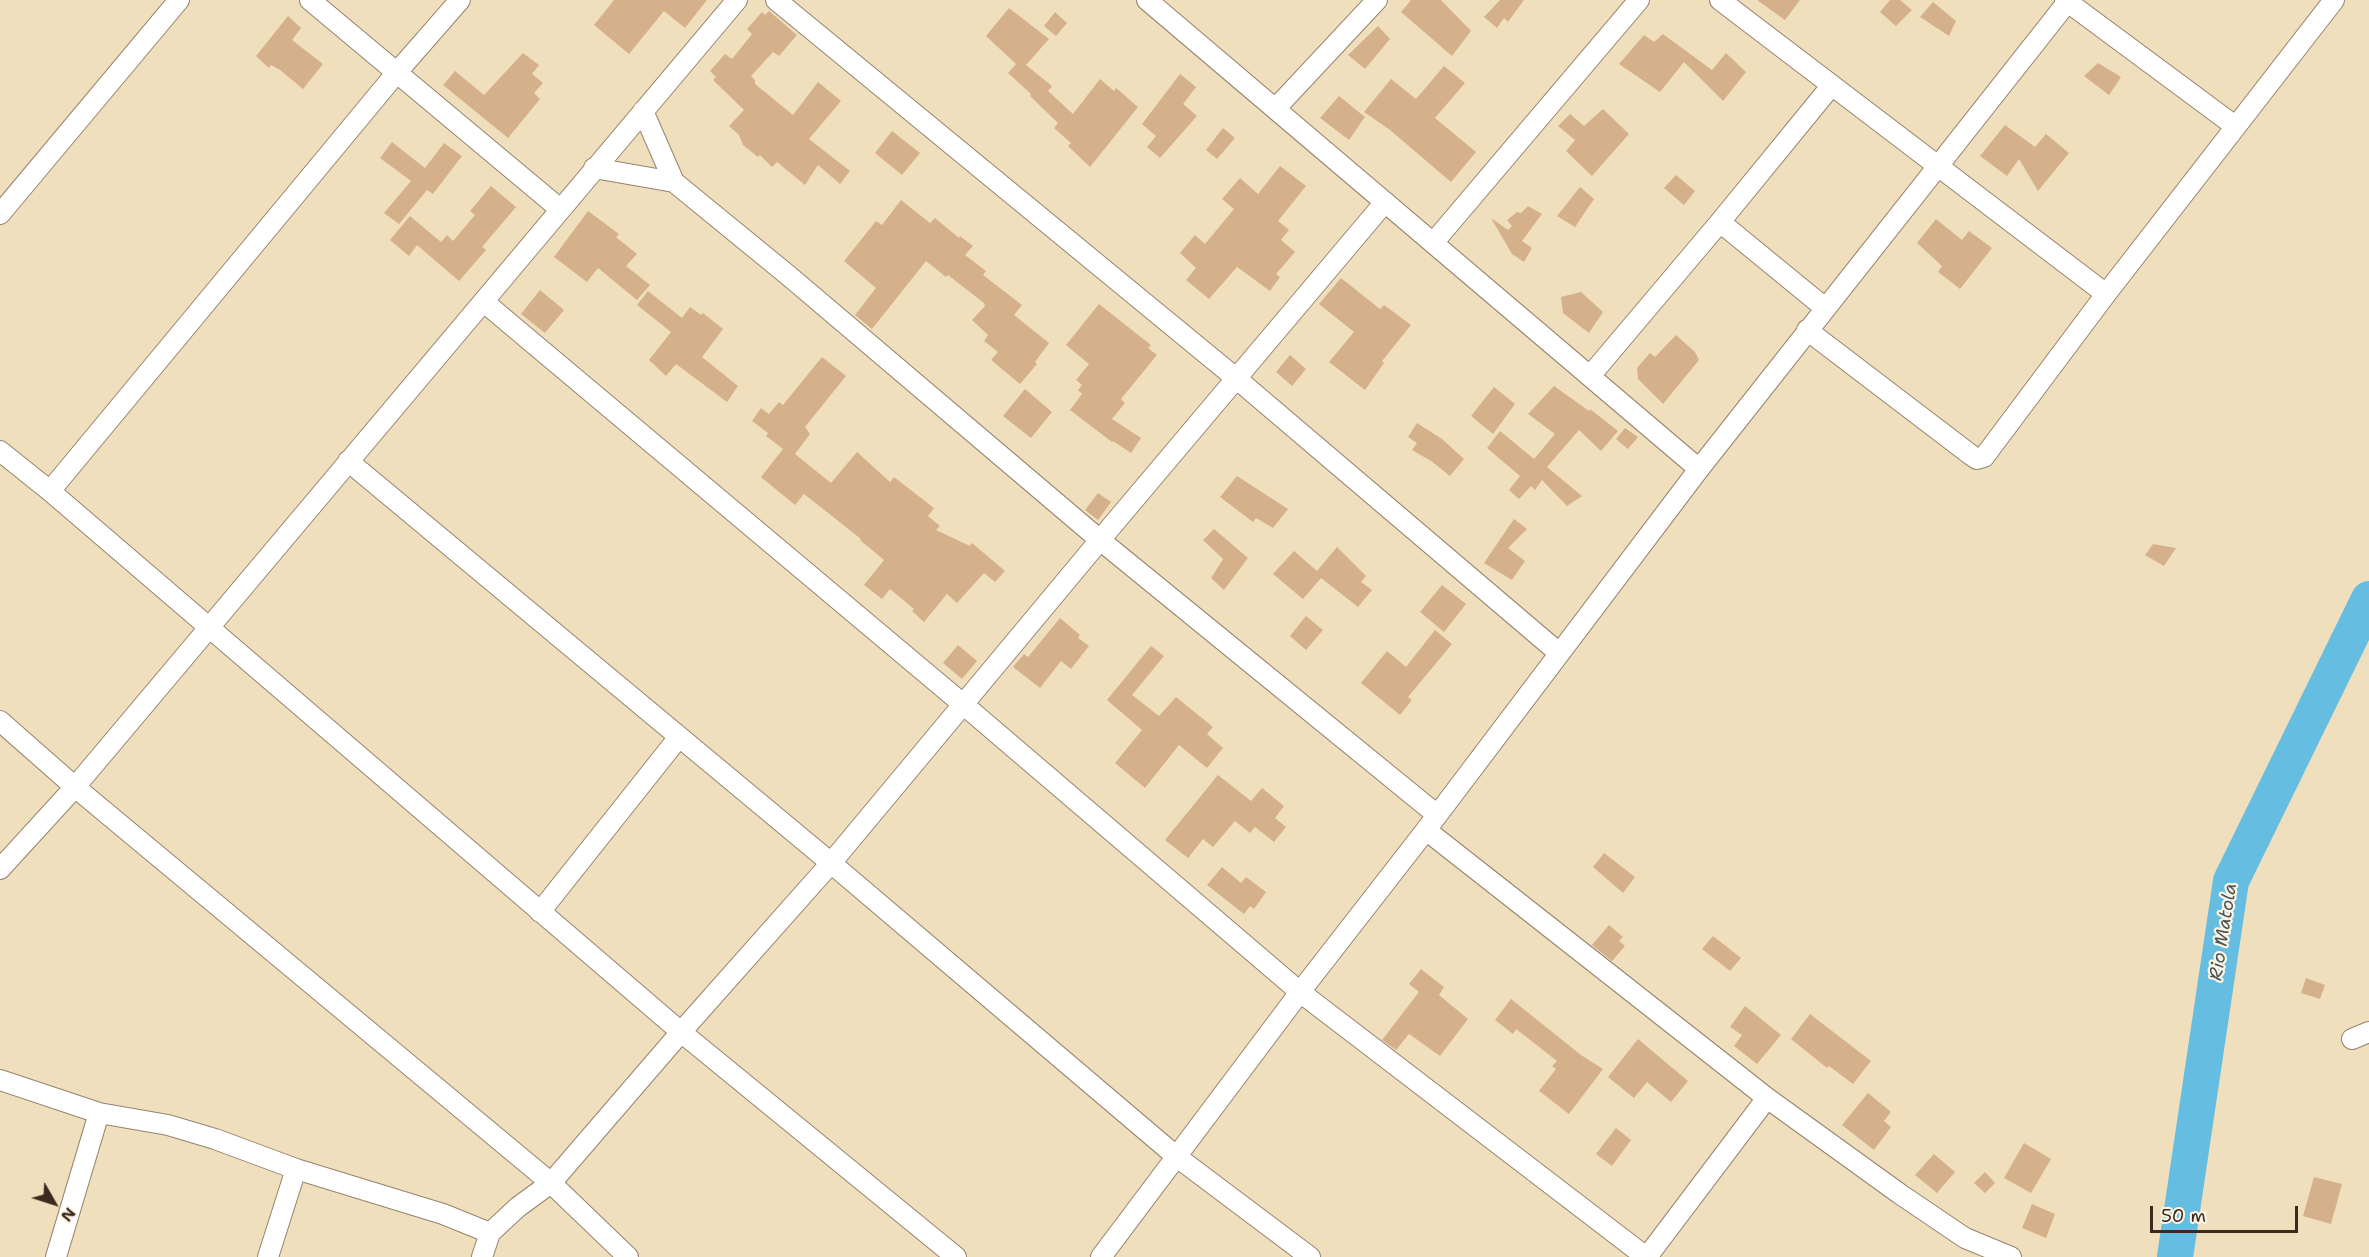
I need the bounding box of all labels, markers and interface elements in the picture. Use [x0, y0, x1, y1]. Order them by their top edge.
water label: Rio Matola [2206, 882, 2242, 982]
north arrow [24, 1173, 84, 1233]
scale bar [2153, 1194, 2302, 1232]
text: N [56, 1203, 81, 1226]
text: 50 m [2161, 1204, 2206, 1228]

